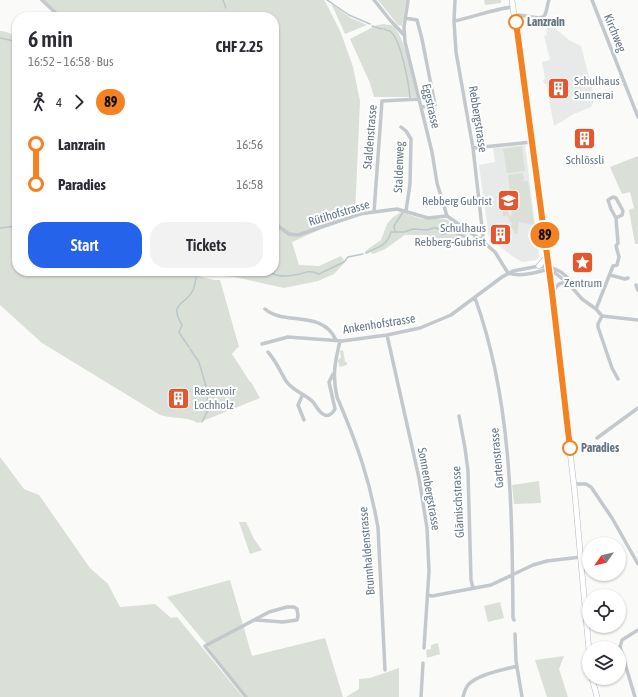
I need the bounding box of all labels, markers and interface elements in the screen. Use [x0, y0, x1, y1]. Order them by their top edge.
street label: Kirchweg [601, 12, 629, 55]
marker: Lanzrain [508, 14, 524, 30]
place label: Lanzrain [527, 15, 565, 29]
text: 6 min [28, 26, 73, 52]
text: CHF 2.25 [216, 38, 263, 55]
text: 16:52 – 16:58 · Bus [28, 54, 114, 69]
place label: Schulhaus Sunnerai [574, 74, 620, 102]
building icon: Schulhaus Sunnerai [546, 75, 572, 101]
street label: Eggstrasse [419, 82, 443, 130]
street label: Rebbergstrasse [466, 85, 490, 153]
icon: walk [28, 91, 50, 113]
icon: forward [68, 91, 90, 113]
text: 89 [104, 94, 117, 110]
text: 4 [56, 95, 62, 110]
street label: Staldenstrasse [360, 104, 380, 170]
building icon: Schlössli [572, 126, 598, 152]
text: Lanzrain [58, 136, 105, 153]
text: 16:56 [236, 137, 263, 152]
street label: Staldenweg [391, 140, 407, 193]
place label: Schlössli [566, 153, 604, 167]
text: Paradies [58, 176, 106, 193]
text: 16:58 [236, 177, 263, 192]
school or university icon: Rebberg Gubrist [495, 188, 521, 214]
place label: Rebberg Gubrist [422, 194, 493, 208]
street label: Rütihofstrasse [307, 197, 371, 229]
place label: Schulhaus Rebberg-Gubrist [415, 221, 487, 249]
button: Start [28, 222, 142, 268]
button: Tickets [150, 222, 263, 268]
building icon: Schulhaus Rebberg-Gubrist [488, 222, 514, 248]
line badge: 89 [527, 222, 563, 248]
text: 89 [538, 227, 552, 243]
place icon: Zentrum [570, 249, 596, 275]
place label: Zentrum [564, 276, 602, 290]
street label: Ankenhofstrasse [342, 311, 416, 337]
place label: Reservoir Lochholz [194, 384, 236, 412]
building icon: Reservoir Lochholz [166, 385, 192, 411]
street label: Gartenstrasse [487, 427, 507, 489]
marker: Paradies [562, 440, 578, 456]
place label: Paradies [581, 441, 620, 455]
street label: Sonnenbergstrasse [415, 447, 443, 531]
street label: Glärnischstrasse [449, 466, 467, 538]
street label: Brunnhaldenstrasse [356, 506, 378, 596]
north arrow [582, 537, 626, 581]
map controls [582, 537, 626, 685]
button: locate [582, 589, 626, 633]
button: layers [582, 641, 626, 685]

